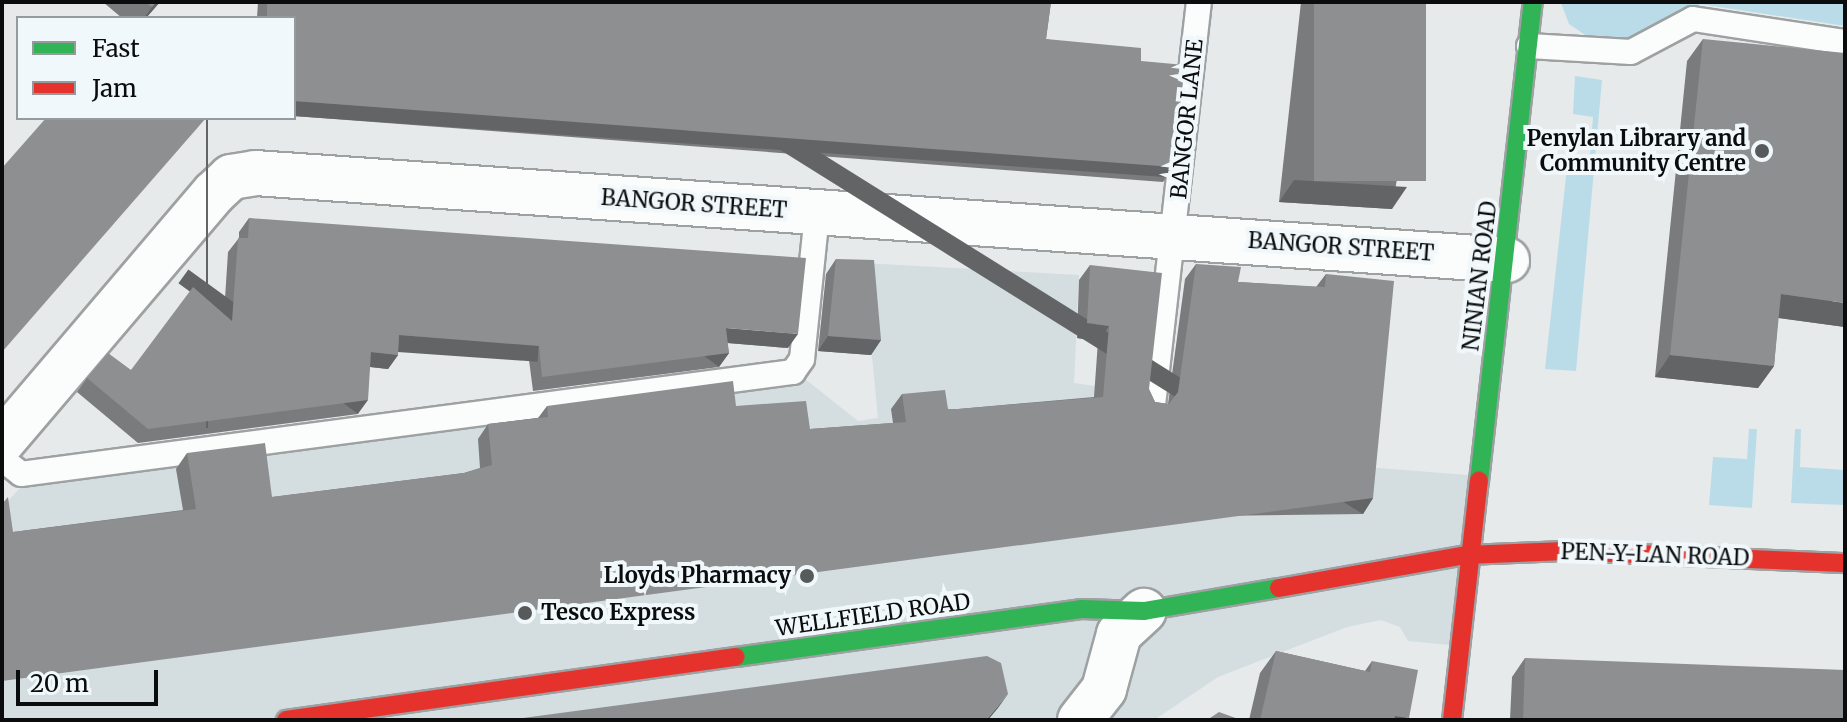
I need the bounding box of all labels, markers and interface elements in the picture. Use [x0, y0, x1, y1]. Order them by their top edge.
legend [16, 16, 296, 120]
text: Fast [92, 33, 140, 64]
street label: BANGOR LANE [1165, 38, 1209, 200]
text: Jam [92, 73, 137, 104]
place label: Penylan Library and Community Centre [1527, 125, 1746, 176]
marker: Penylan Library and Community Centre [1753, 142, 1771, 160]
street label: BANGOR STREET [600, 184, 788, 224]
street label: NINIAN ROAD [1458, 200, 1502, 352]
street label: BANGOR STREET [1247, 227, 1435, 267]
street label: PEN-Y-LAN ROAD [1560, 539, 1750, 571]
place label: Lloyds Pharmacy [604, 563, 791, 589]
marker: Lloyds Pharmacy [798, 567, 816, 585]
street label: WELLFIELD ROAD [774, 588, 972, 642]
place label: Tesco Express [541, 600, 695, 626]
marker: Tesco Express [516, 604, 534, 622]
scale bar [20, 654, 162, 704]
text: 20 m [30, 668, 89, 699]

